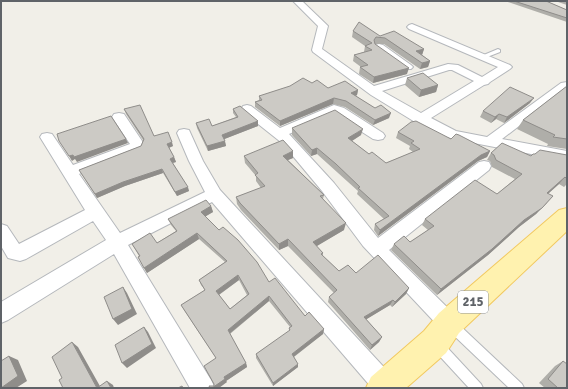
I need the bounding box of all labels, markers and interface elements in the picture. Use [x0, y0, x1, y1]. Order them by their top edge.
road number: 215 [458, 291, 488, 313]

